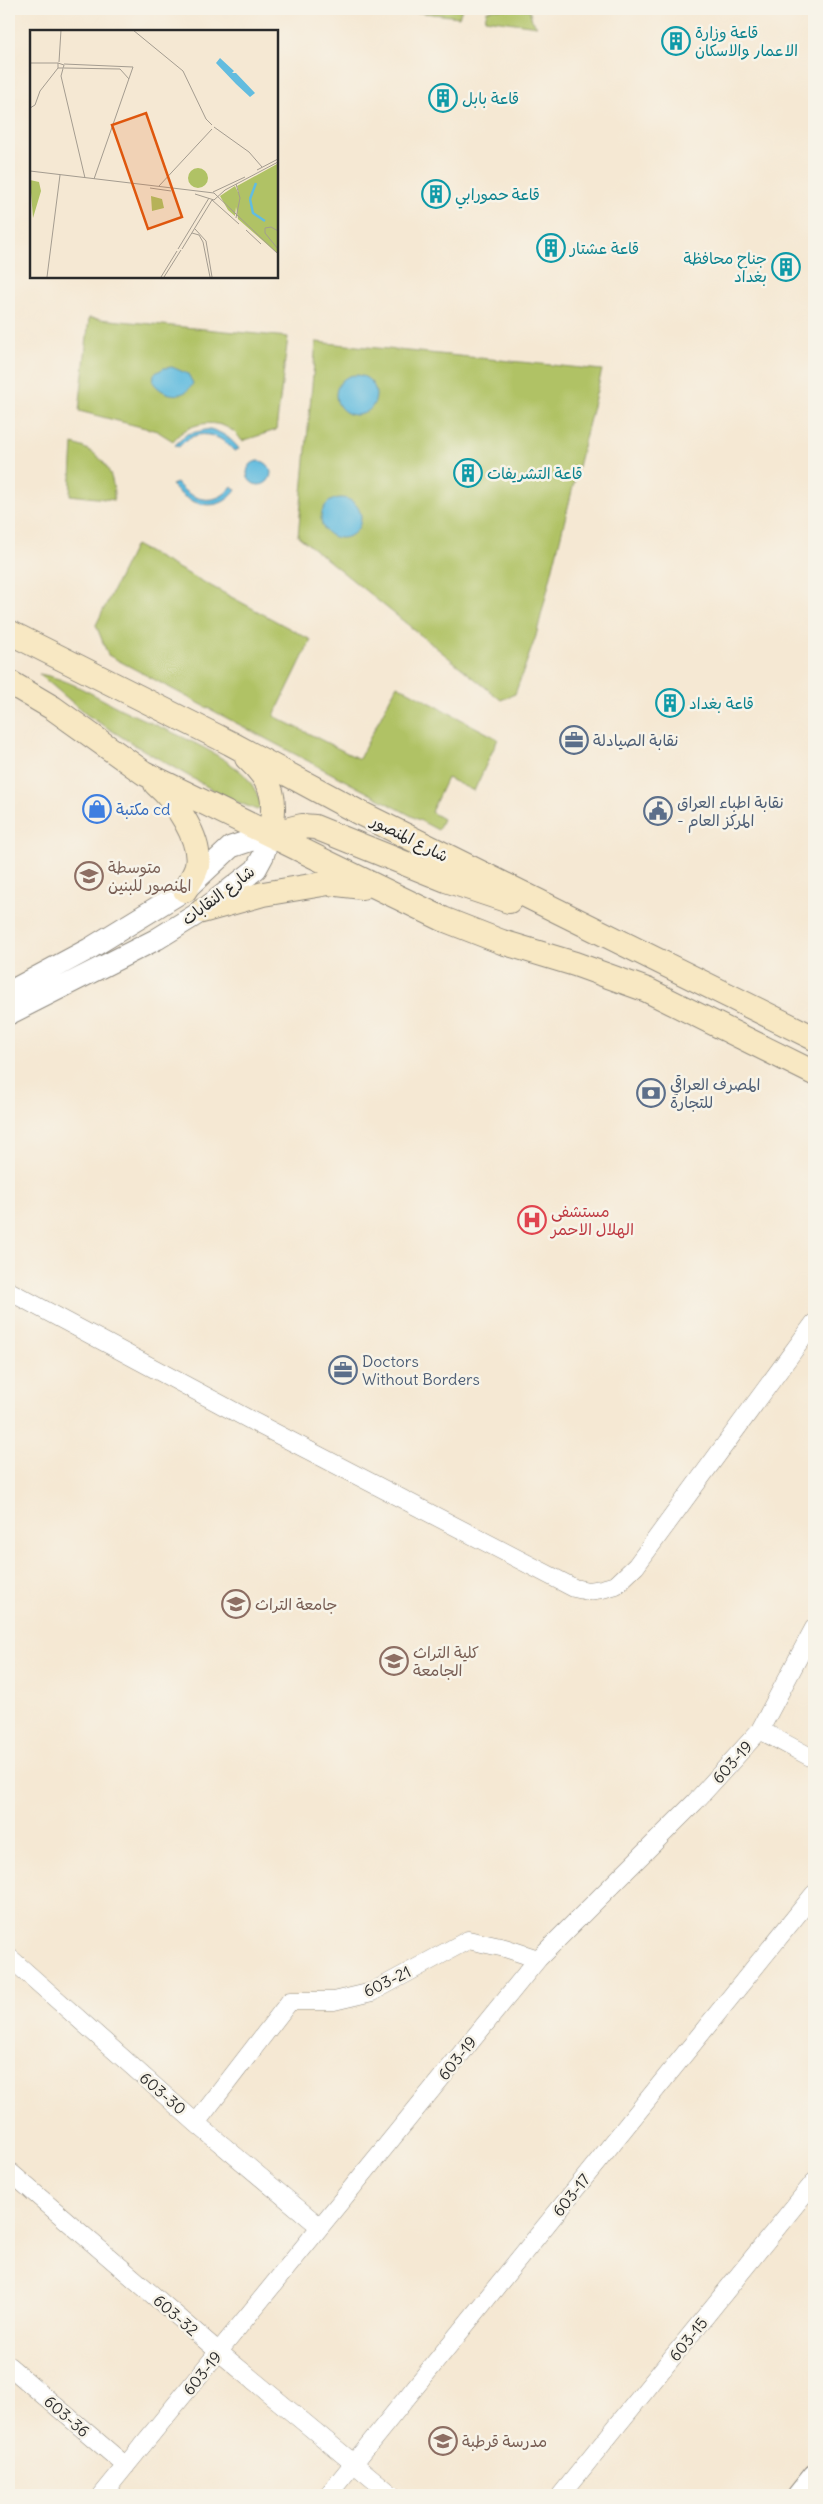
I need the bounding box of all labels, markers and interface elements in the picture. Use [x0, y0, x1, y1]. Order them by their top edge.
place label: قاعة وزارة الاعمار والاسكان [695, 22, 798, 60]
building icon: قاعة وزارة الاعمار والاسكان [661, 26, 691, 56]
inset map [30, 30, 278, 278]
building icon: قاعة بابل [428, 83, 458, 113]
place label: قاعة بابل [462, 88, 519, 108]
building icon: قاعة حمورابي [421, 179, 451, 209]
place label: قاعة حمورابي [455, 184, 540, 209]
building icon: قاعة عشتار [536, 233, 566, 263]
place label: قاعة عشتار [568, 238, 639, 258]
place label: جناح محافظة بغداد [684, 248, 767, 286]
building icon: جناح محافظة بغداد [771, 252, 801, 282]
building icon: قاعة التشريفات [453, 458, 483, 488]
place label: قاعة التشريفات [487, 463, 583, 483]
building icon: قاعة بغداد [655, 688, 685, 718]
place label: قاعة بغداد [689, 693, 754, 713]
office icon: نقابة الصيادلة [559, 725, 589, 755]
place label: نقابة الصيادلة [593, 730, 678, 750]
place label: نقابة اطباء العراق - المركز العام [677, 792, 784, 833]
shop icon: مكتبة cd [82, 794, 112, 824]
public building icon: نقابة اطباء العراق - المركز العام [643, 796, 673, 826]
place label: مكتبة cd [116, 799, 170, 819]
street label: شارع المنصور [366, 809, 452, 868]
place label: متوسطة المنصور للبنين [108, 857, 191, 896]
school or university icon: متوسطة المنصور للبنين [74, 861, 104, 891]
street label: شارع النقابات [178, 861, 260, 930]
place label: المصرف العراقي للتجارة [670, 1074, 760, 1112]
bank icon: المصرف العراقي للتجارة [636, 1078, 666, 1108]
place label: مستشفى الهلال الاحمر [549, 1201, 634, 1239]
hospital icon: مستشفى الهلال الاحمر [517, 1205, 547, 1235]
place label: Doctors Without Borders [362, 1351, 480, 1389]
office icon: Doctors Without Borders [328, 1355, 358, 1385]
school or university icon: جامعة التراث [221, 1589, 251, 1619]
place label: جامعة التراث [255, 1594, 338, 1614]
place label: كلية التراث الجامعة [413, 1642, 479, 1680]
school or university icon: كلية التراث الجامعة [379, 1646, 409, 1676]
street label: 603-19 [708, 1737, 756, 1787]
street label: 603-21 [360, 1961, 414, 2001]
street label: 603-19 [433, 2032, 481, 2084]
street label: 603-30 [136, 2067, 190, 2119]
street label: 603-17 [548, 2169, 594, 2220]
street label: 603-32 [149, 2290, 203, 2340]
street label: 603-15 [664, 2313, 712, 2365]
street label: 603-19 [178, 2347, 226, 2399]
street label: 603-36 [40, 2391, 94, 2441]
school or university icon: مدرسة قرطبة [428, 2426, 458, 2456]
place label: مدرسة قرطبة [462, 2431, 547, 2451]

